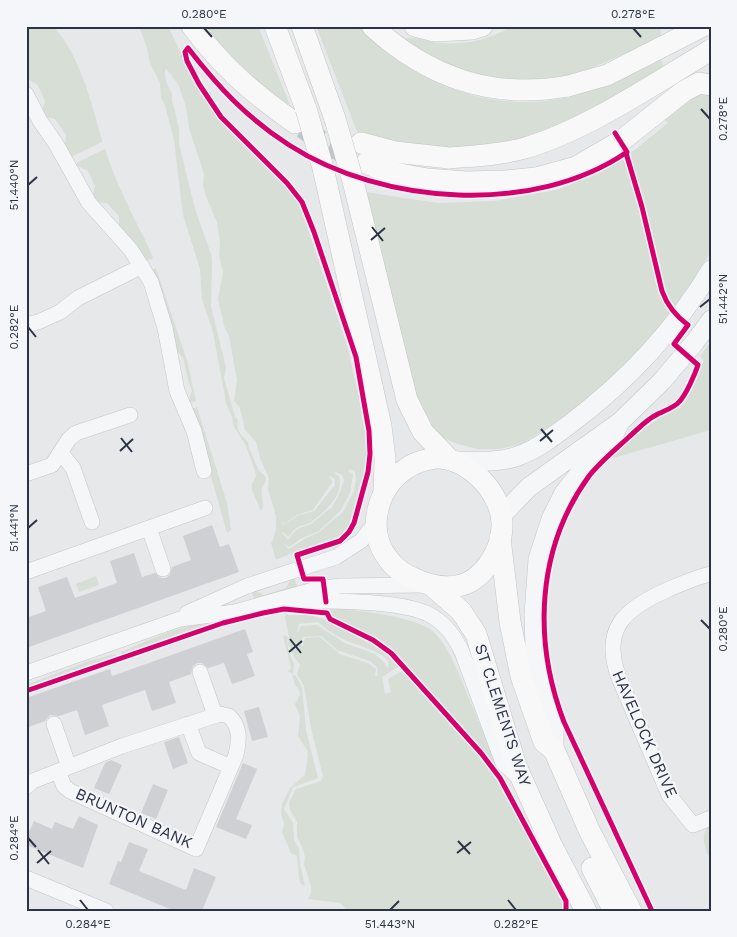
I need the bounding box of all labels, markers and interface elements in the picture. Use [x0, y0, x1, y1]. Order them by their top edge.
text: 0.280°E [181, 7, 227, 21]
text: 0.278°E [611, 7, 655, 21]
text: 0.278°E [716, 97, 730, 141]
text: 51.440°N [7, 159, 21, 211]
text: 51.442°N [716, 274, 730, 324]
text: 0.282°E [7, 304, 21, 349]
text: 51.441°N [7, 504, 21, 552]
text: 0.280°E [716, 606, 730, 652]
street label: ST CLEMENTS WAY [471, 641, 535, 789]
street label: HAVELOCK DRIVE [608, 667, 682, 801]
street label: BRUNTON BANK [73, 784, 196, 852]
text: 0.284°E [7, 815, 21, 861]
text: 0.284°E [65, 917, 111, 931]
text: 51.443°N [365, 917, 415, 931]
text: 0.282°E [494, 917, 539, 931]

